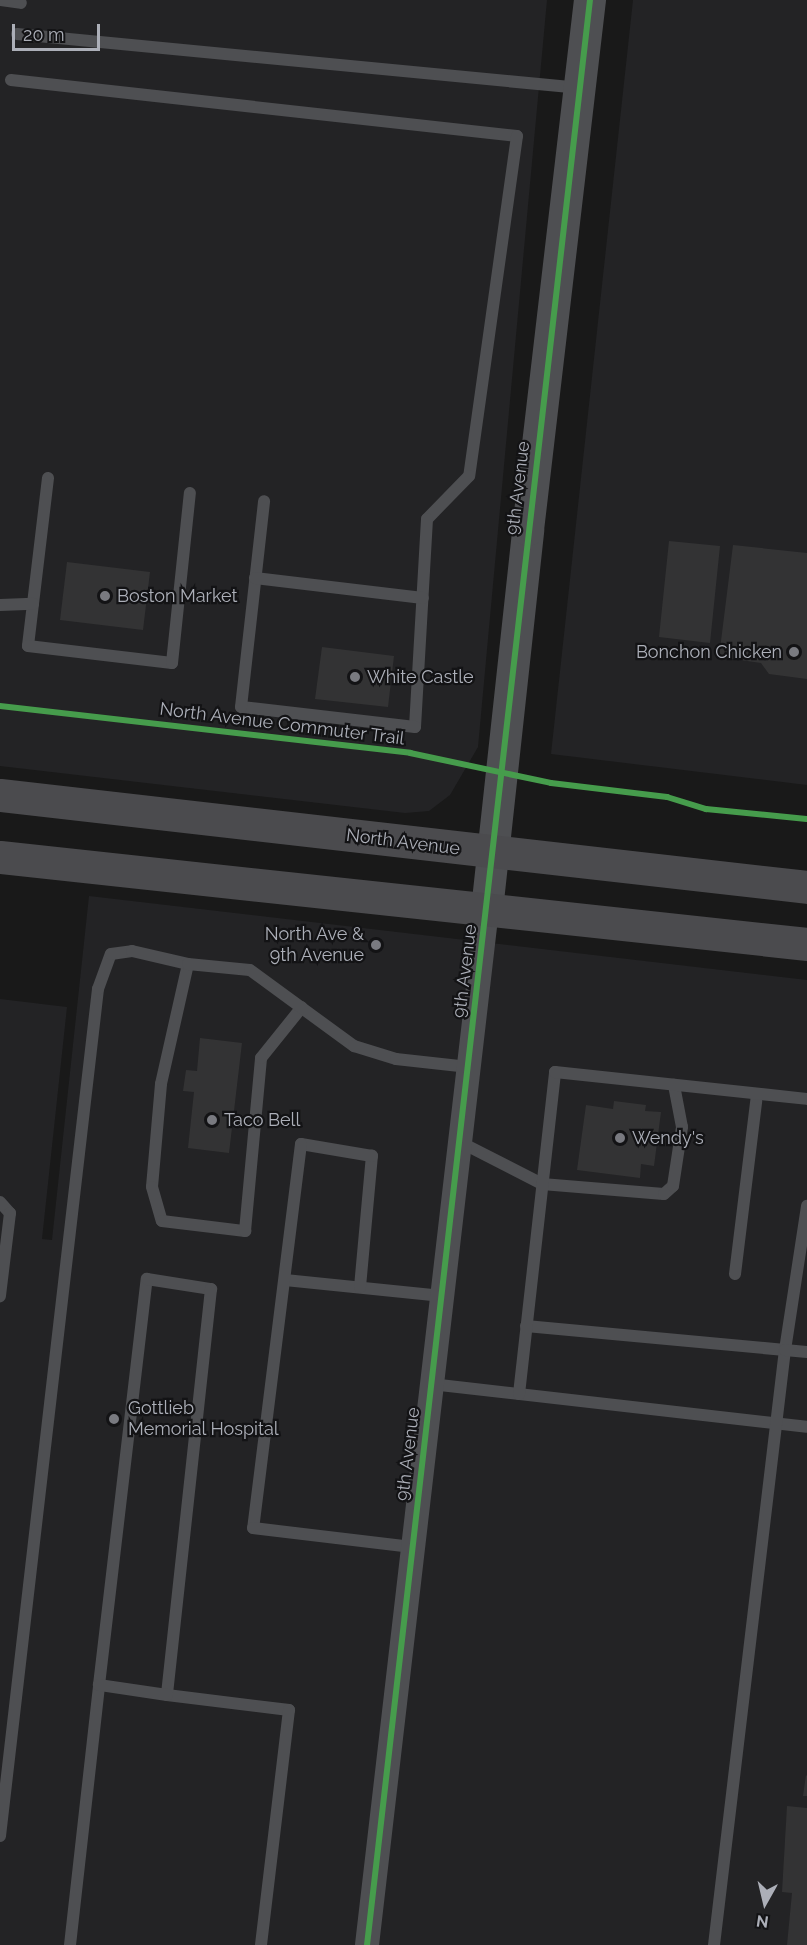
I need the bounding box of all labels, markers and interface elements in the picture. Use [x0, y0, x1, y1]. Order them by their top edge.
scale bar [15, 12, 104, 50]
text: 20 m [23, 24, 65, 45]
street label: 9th Avenue [502, 440, 534, 536]
place label: Boston Market [117, 585, 237, 607]
marker: Boston Market [98, 589, 112, 603]
place label: Bonchon Chicken [636, 641, 782, 663]
marker: Bonchon Chicken [787, 645, 801, 659]
place label: White Castle [367, 666, 474, 688]
marker: White Castle [348, 670, 362, 684]
street label: North Avenue Commuter Trail [158, 698, 406, 750]
street label: North Avenue [345, 824, 461, 860]
street label: 9th Avenue [449, 923, 481, 1019]
place label: North Ave & 9th Avenue [264, 924, 364, 966]
marker: North Ave & 9th Avenue [369, 938, 383, 952]
place label: Taco Bell [224, 1109, 300, 1131]
marker: Taco Bell [205, 1113, 219, 1127]
place label: Wendy's [632, 1127, 704, 1149]
marker: Wendy's [613, 1131, 627, 1145]
place label: Gottlieb Memorial Hospital [128, 1398, 279, 1440]
street label: 9th Avenue [392, 1406, 424, 1502]
marker: Gottlieb Memorial Hospital [105, 1410, 123, 1428]
north arrow [735, 1873, 795, 1933]
text: N [755, 1911, 770, 1932]

